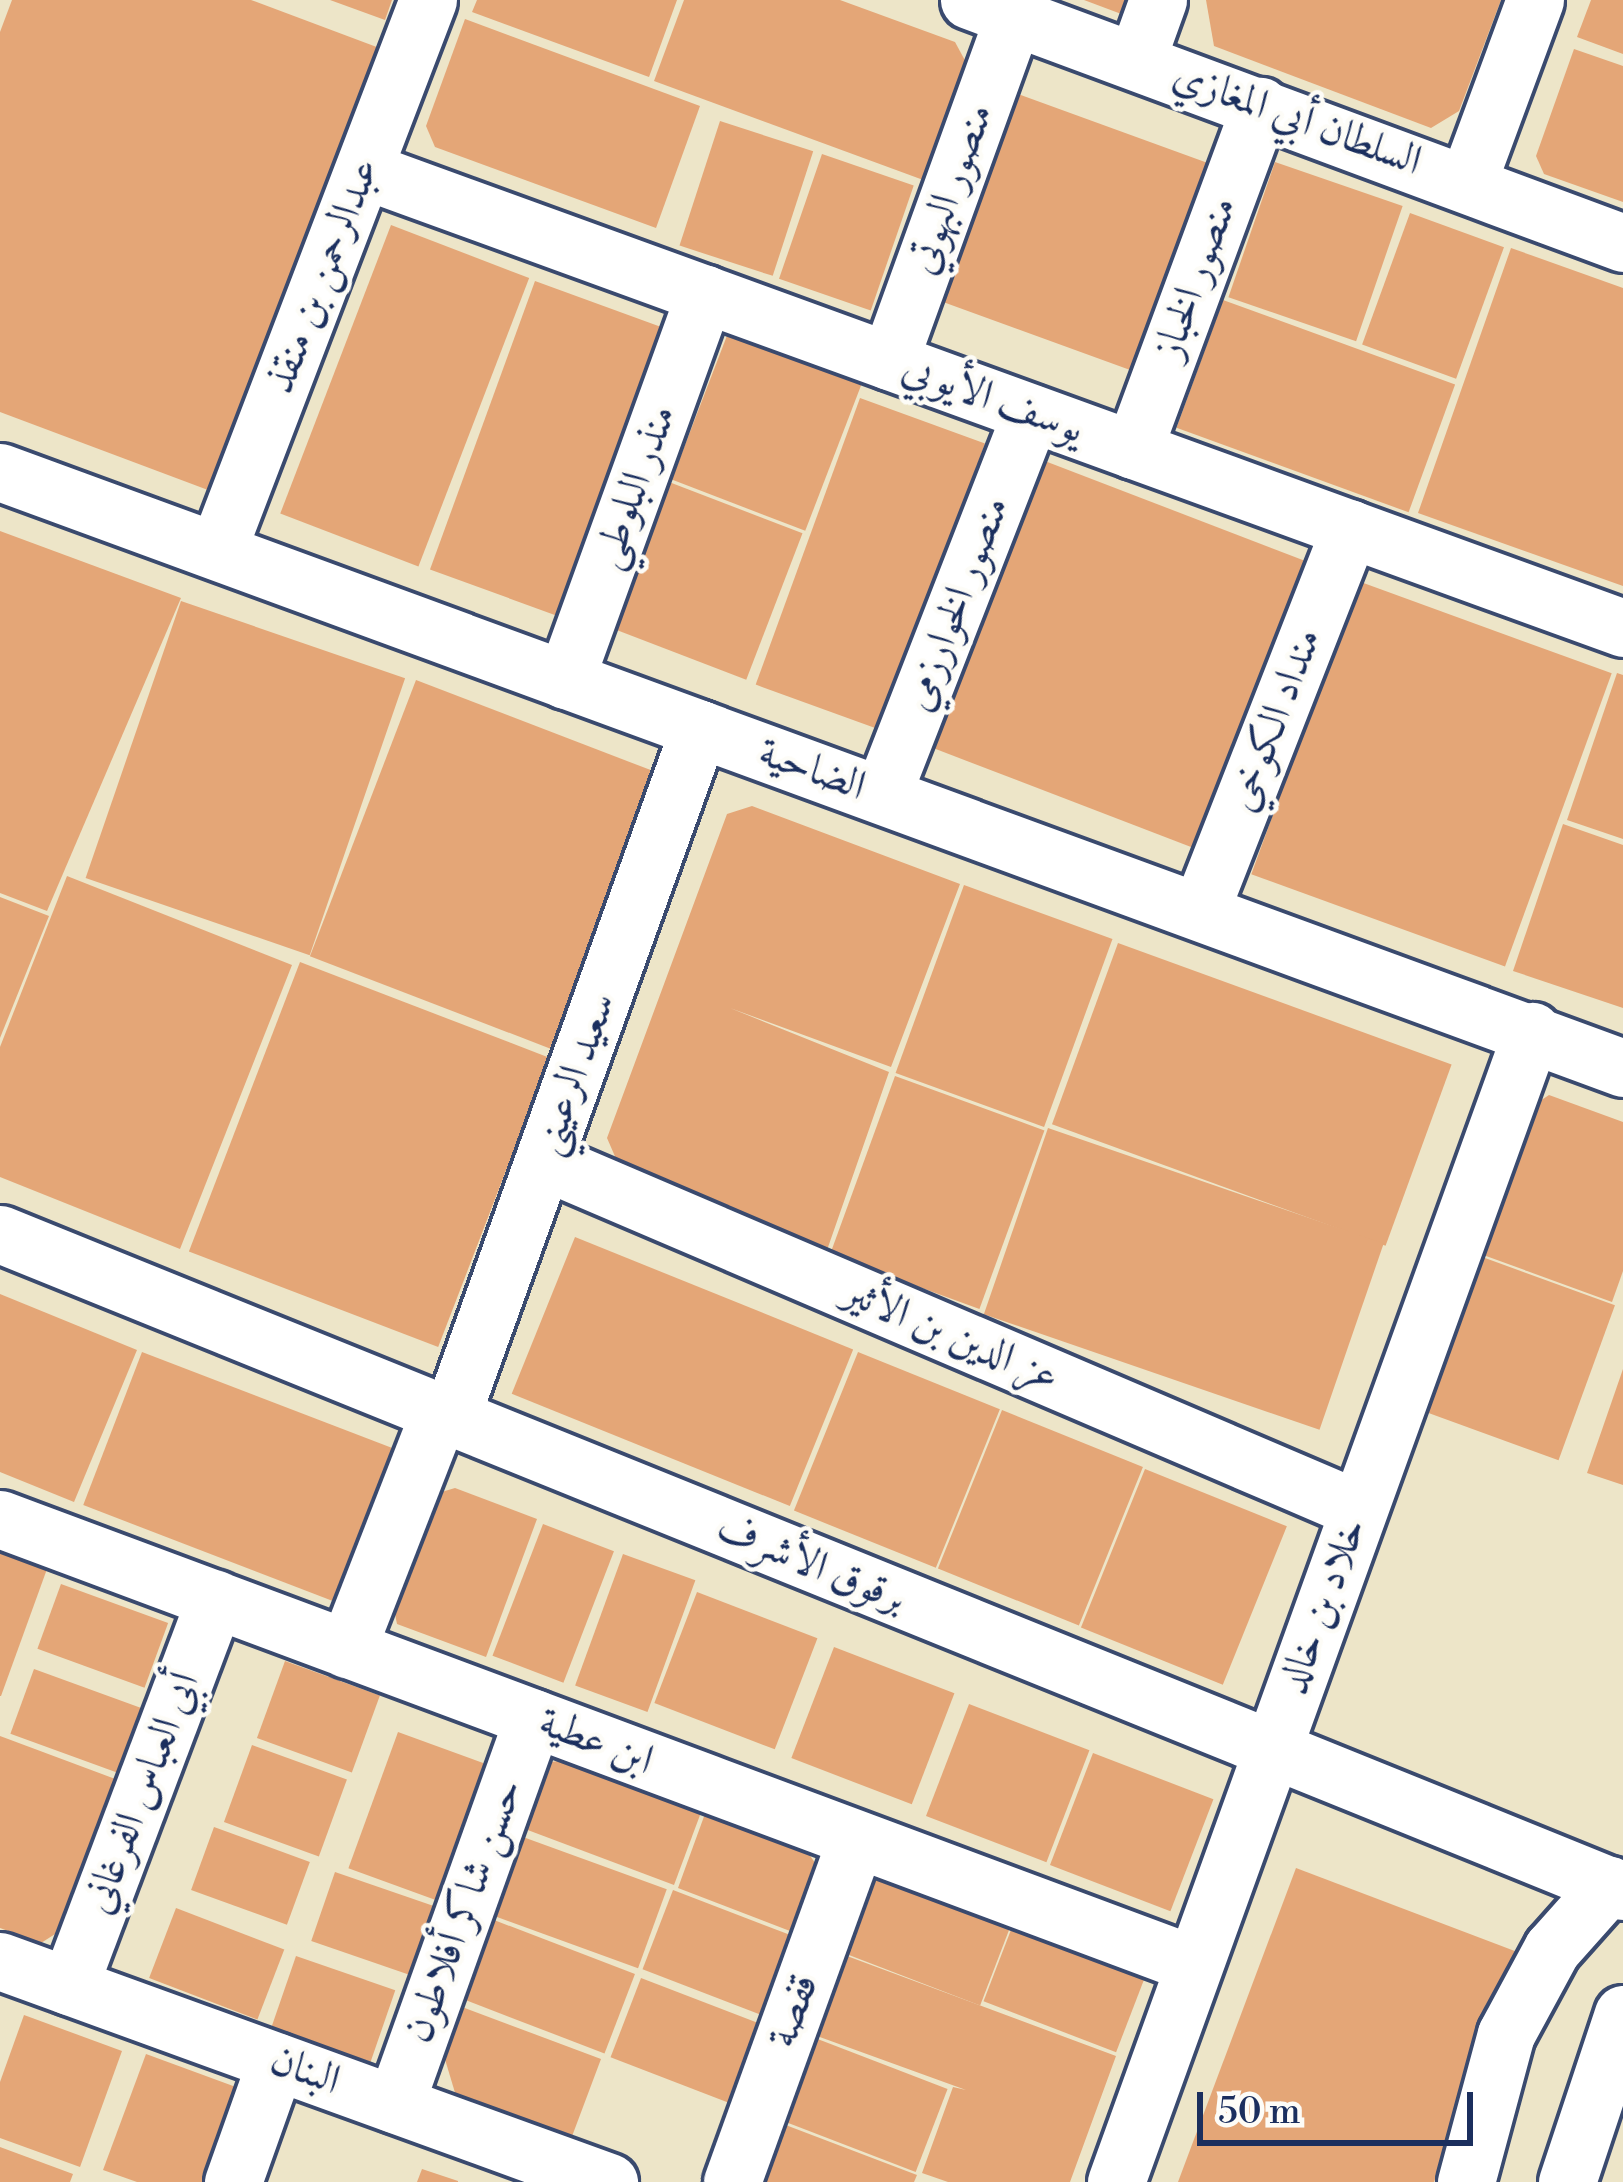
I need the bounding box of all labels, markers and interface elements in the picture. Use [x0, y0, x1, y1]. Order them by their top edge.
street label: السلطان أبي المغازي [1166, 51, 1428, 187]
street label: منصور البهوتي [897, 97, 1005, 281]
street label: عبدالرحمن بن منقذ [255, 151, 391, 401]
street label: منصور الخباز [1143, 190, 1249, 366]
street label: يوسف الأيوبي [895, 343, 1091, 455]
street label: منذر البلوطي [582, 398, 688, 576]
street label: منصور الخوارزمي [893, 490, 1021, 718]
street label: منداد الكوخي [1217, 621, 1333, 819]
street label: الضاحية [752, 727, 872, 813]
street label: سعيد الرعيني [522, 986, 628, 1162]
street label: عز الدين بن الأثير [835, 1267, 1067, 1403]
street label: برقوق الأشرف [709, 1503, 913, 1625]
street label: خلاد بن خالد [1268, 1511, 1378, 1701]
street label: أبي العباس الفرغاني [73, 1665, 211, 1921]
street label: ابن عطية [532, 1697, 660, 1787]
street label: حسن شاكر أفلاطون [393, 1772, 535, 2050]
street label: قفصة [758, 1967, 830, 2055]
street label: البنان [263, 2035, 347, 2107]
scale bar [1203, 2068, 1479, 2142]
text: 50 m [1218, 2090, 1301, 2135]

